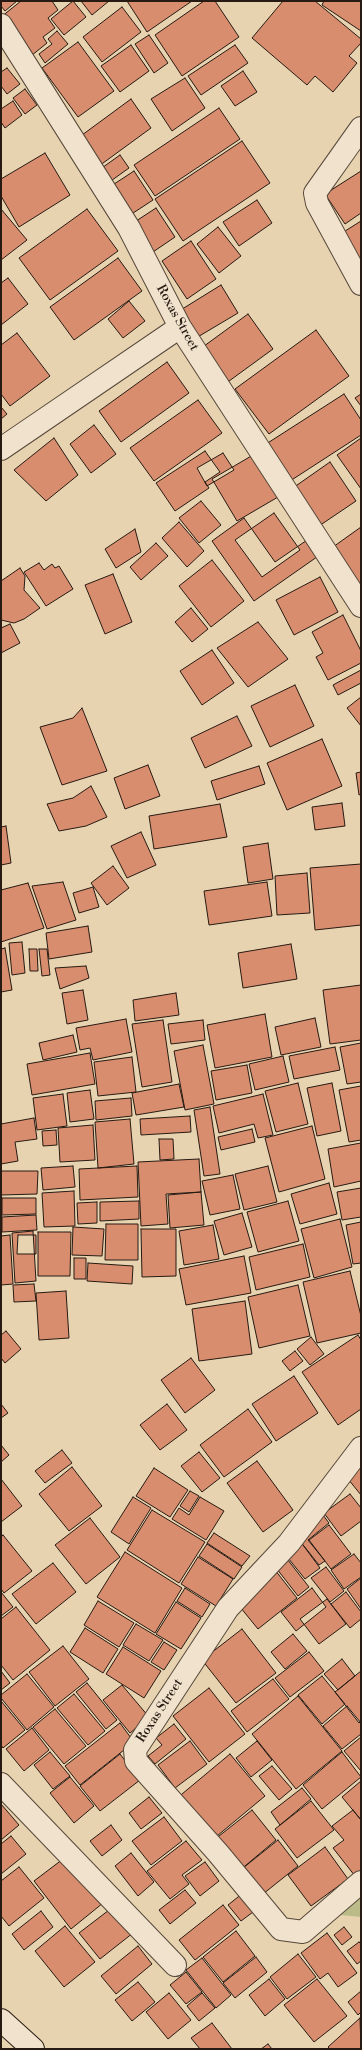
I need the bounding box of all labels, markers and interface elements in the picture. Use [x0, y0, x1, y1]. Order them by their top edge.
street label: Roxas Street [152, 282, 202, 354]
street label: Roxas Street [134, 1676, 186, 1746]

